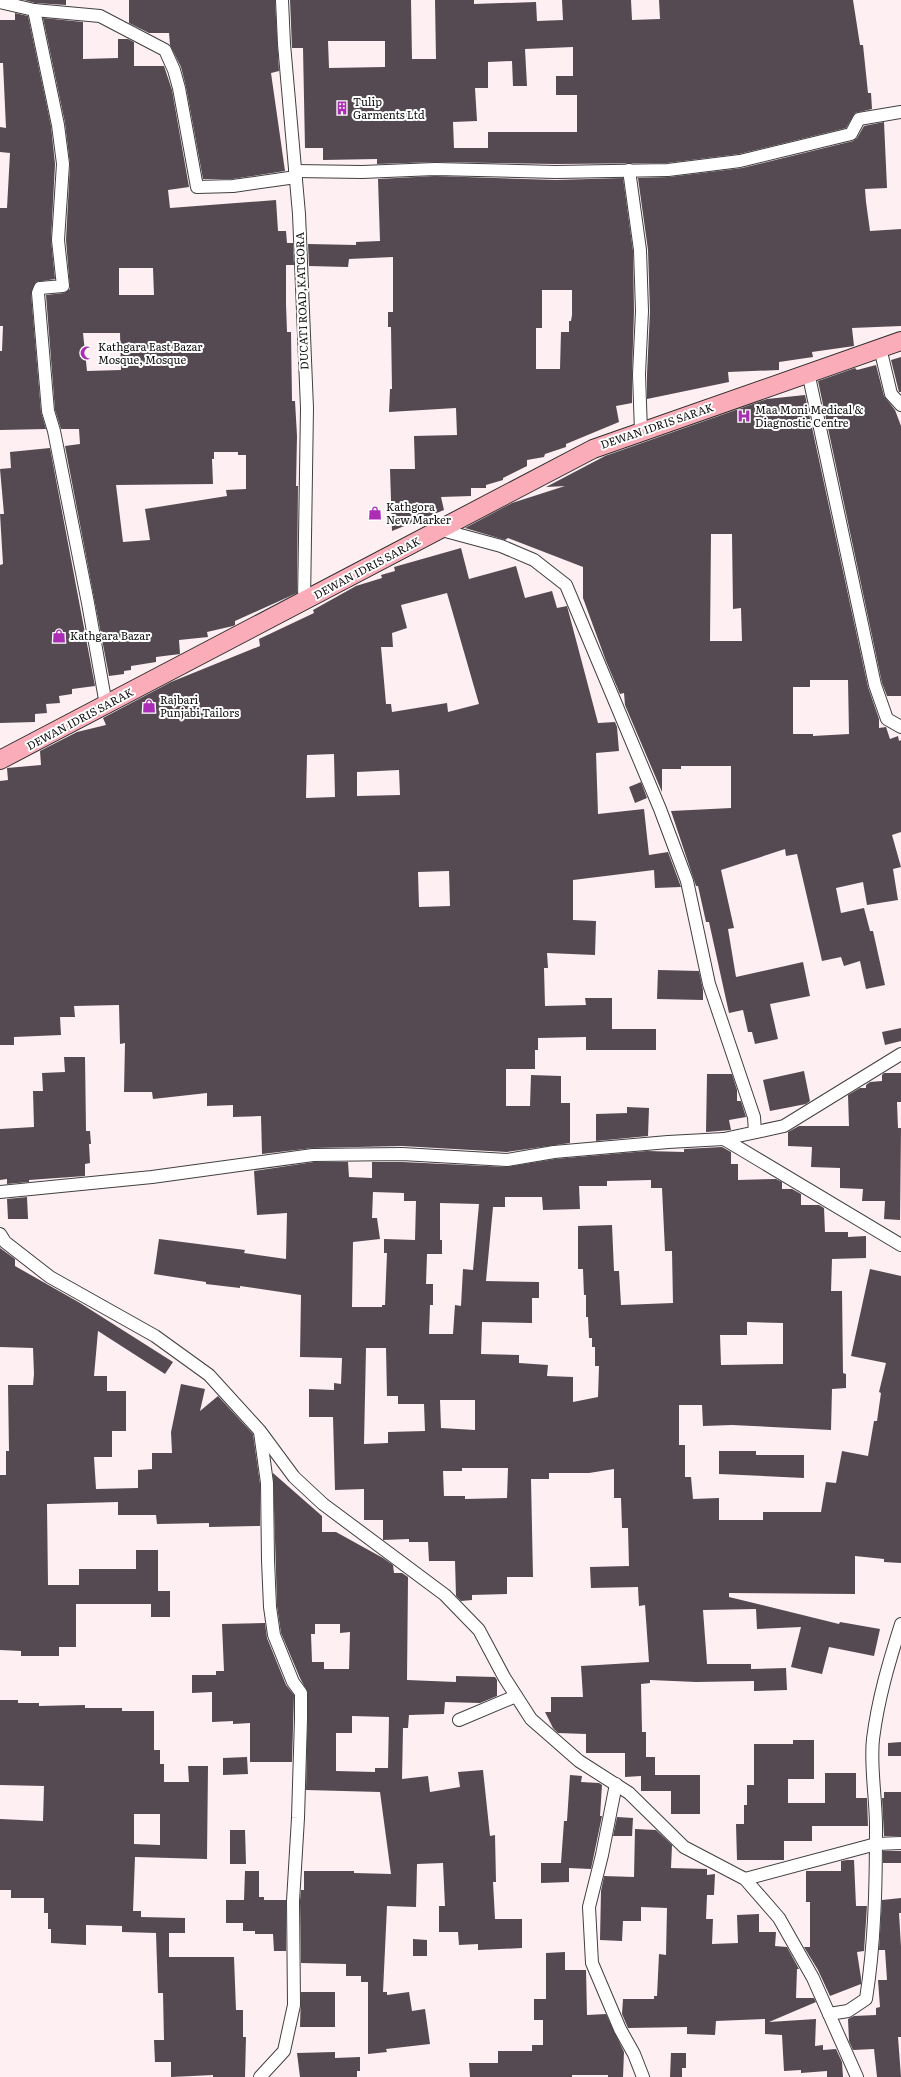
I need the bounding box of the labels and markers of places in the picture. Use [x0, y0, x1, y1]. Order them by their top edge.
place label: Tulip Garments Ltd [353, 93, 425, 122]
building icon: Tulip Garments Ltd [334, 100, 350, 116]
place label: Kathgara East Bazar Mosque, Mosque [98, 338, 203, 367]
mosque icon: Kathgara East Bazar Mosque, Mosque [79, 345, 95, 361]
place label: Maa Moni Medical & Diagnostic Centre [755, 401, 863, 430]
hospital icon: Maa Moni Medical & Diagnostic Centre [736, 408, 752, 424]
place label: Kathgora New Marker [386, 498, 452, 527]
shop icon: Kathgora New Marker [367, 505, 383, 521]
place label: Kathgara Bazar [70, 627, 151, 643]
shop icon: Kathgara Bazar [51, 628, 67, 644]
place label: Rajbari Punjabi Tailors [160, 691, 239, 720]
shop icon: Rajbari Punjabi Tailors [141, 698, 157, 714]

